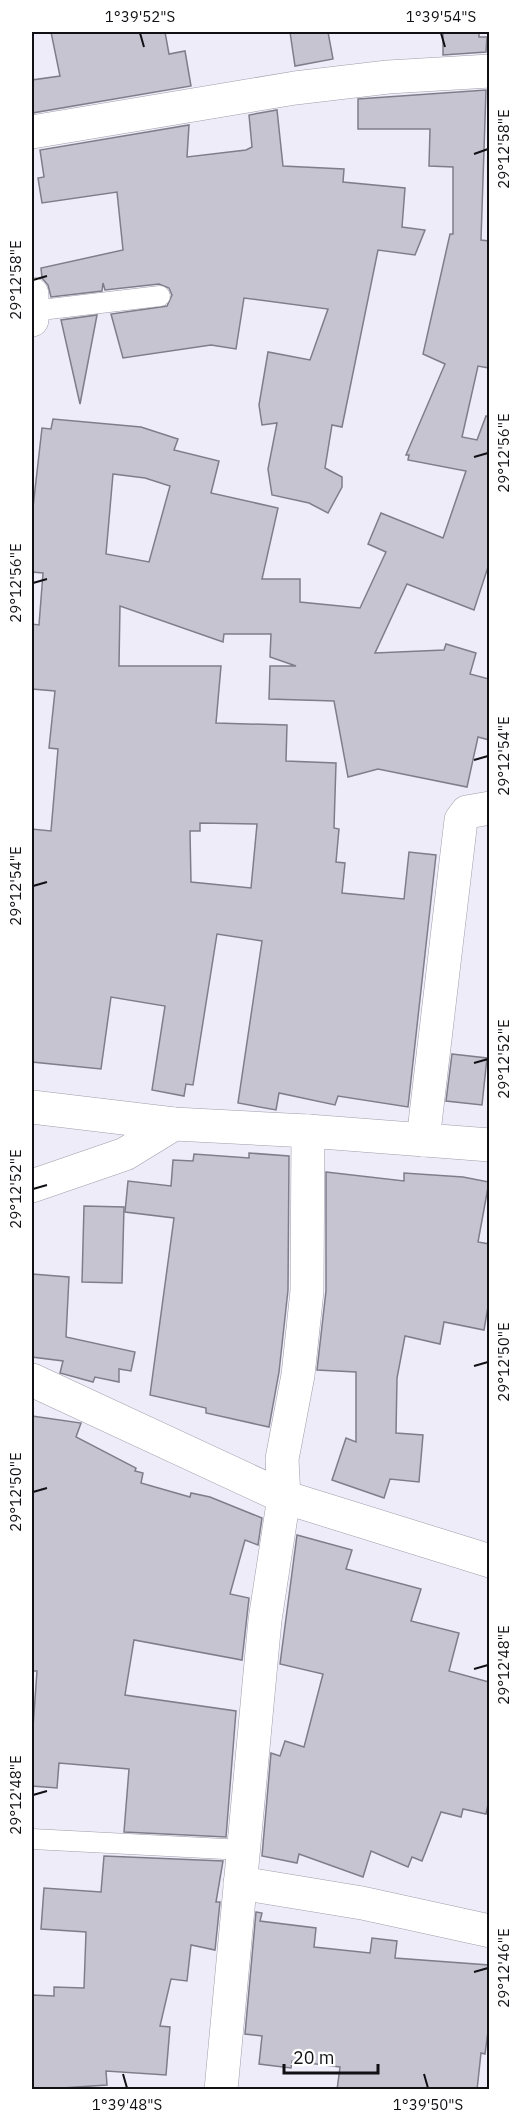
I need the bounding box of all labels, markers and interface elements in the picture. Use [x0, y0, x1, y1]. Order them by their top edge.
text: 1°39'52"S [105, 7, 175, 26]
text: 1°39'54"S [406, 7, 476, 26]
text: 29°12'58"E [494, 109, 513, 189]
text: 29°12'58"E [6, 240, 25, 320]
text: 29°12'56"E [494, 413, 513, 493]
text: 29°12'56"E [6, 543, 25, 623]
text: 29°12'54"E [494, 716, 513, 796]
text: 29°12'54"E [6, 846, 25, 926]
text: 29°12'52"E [494, 1019, 513, 1099]
text: 29°12'52"E [6, 1149, 25, 1229]
text: 29°12'50"E [494, 1322, 513, 1402]
text: 29°12'50"E [6, 1452, 25, 1532]
text: 29°12'48"E [494, 1625, 513, 1705]
text: 29°12'48"E [6, 1755, 25, 1835]
text: 29°12'46"E [494, 1928, 513, 2008]
scale bar [284, 2037, 378, 2075]
text: 20 m [293, 2046, 335, 2069]
text: 1°39'48"S [92, 2095, 162, 2114]
text: 1°39'50"S [393, 2095, 463, 2114]

